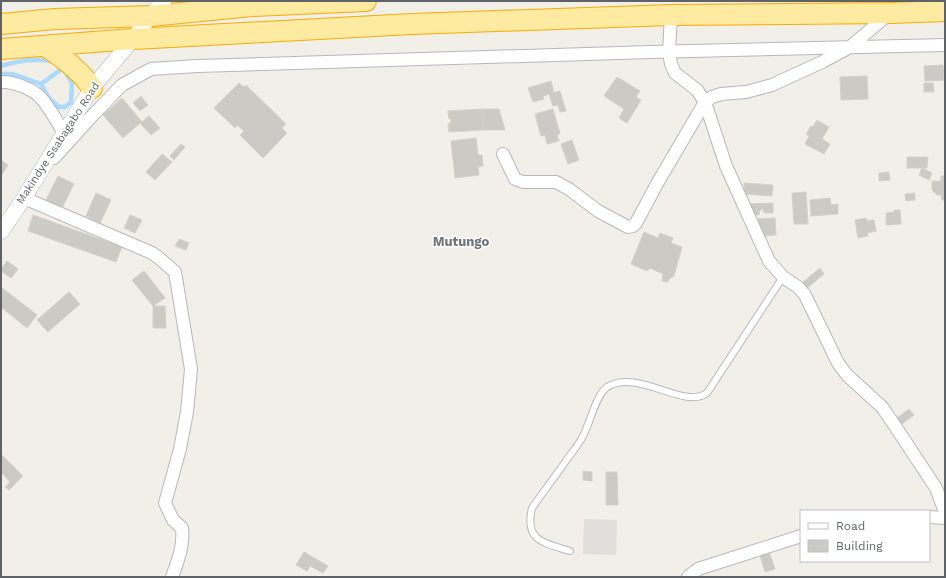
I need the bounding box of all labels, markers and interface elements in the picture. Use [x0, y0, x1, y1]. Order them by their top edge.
street label: Makindye Ssabagabo Road [14, 80, 102, 206]
district label: Mutungo [433, 234, 490, 249]
legend [800, 510, 930, 562]
text: Road [836, 519, 865, 533]
text: Building [836, 539, 883, 553]

